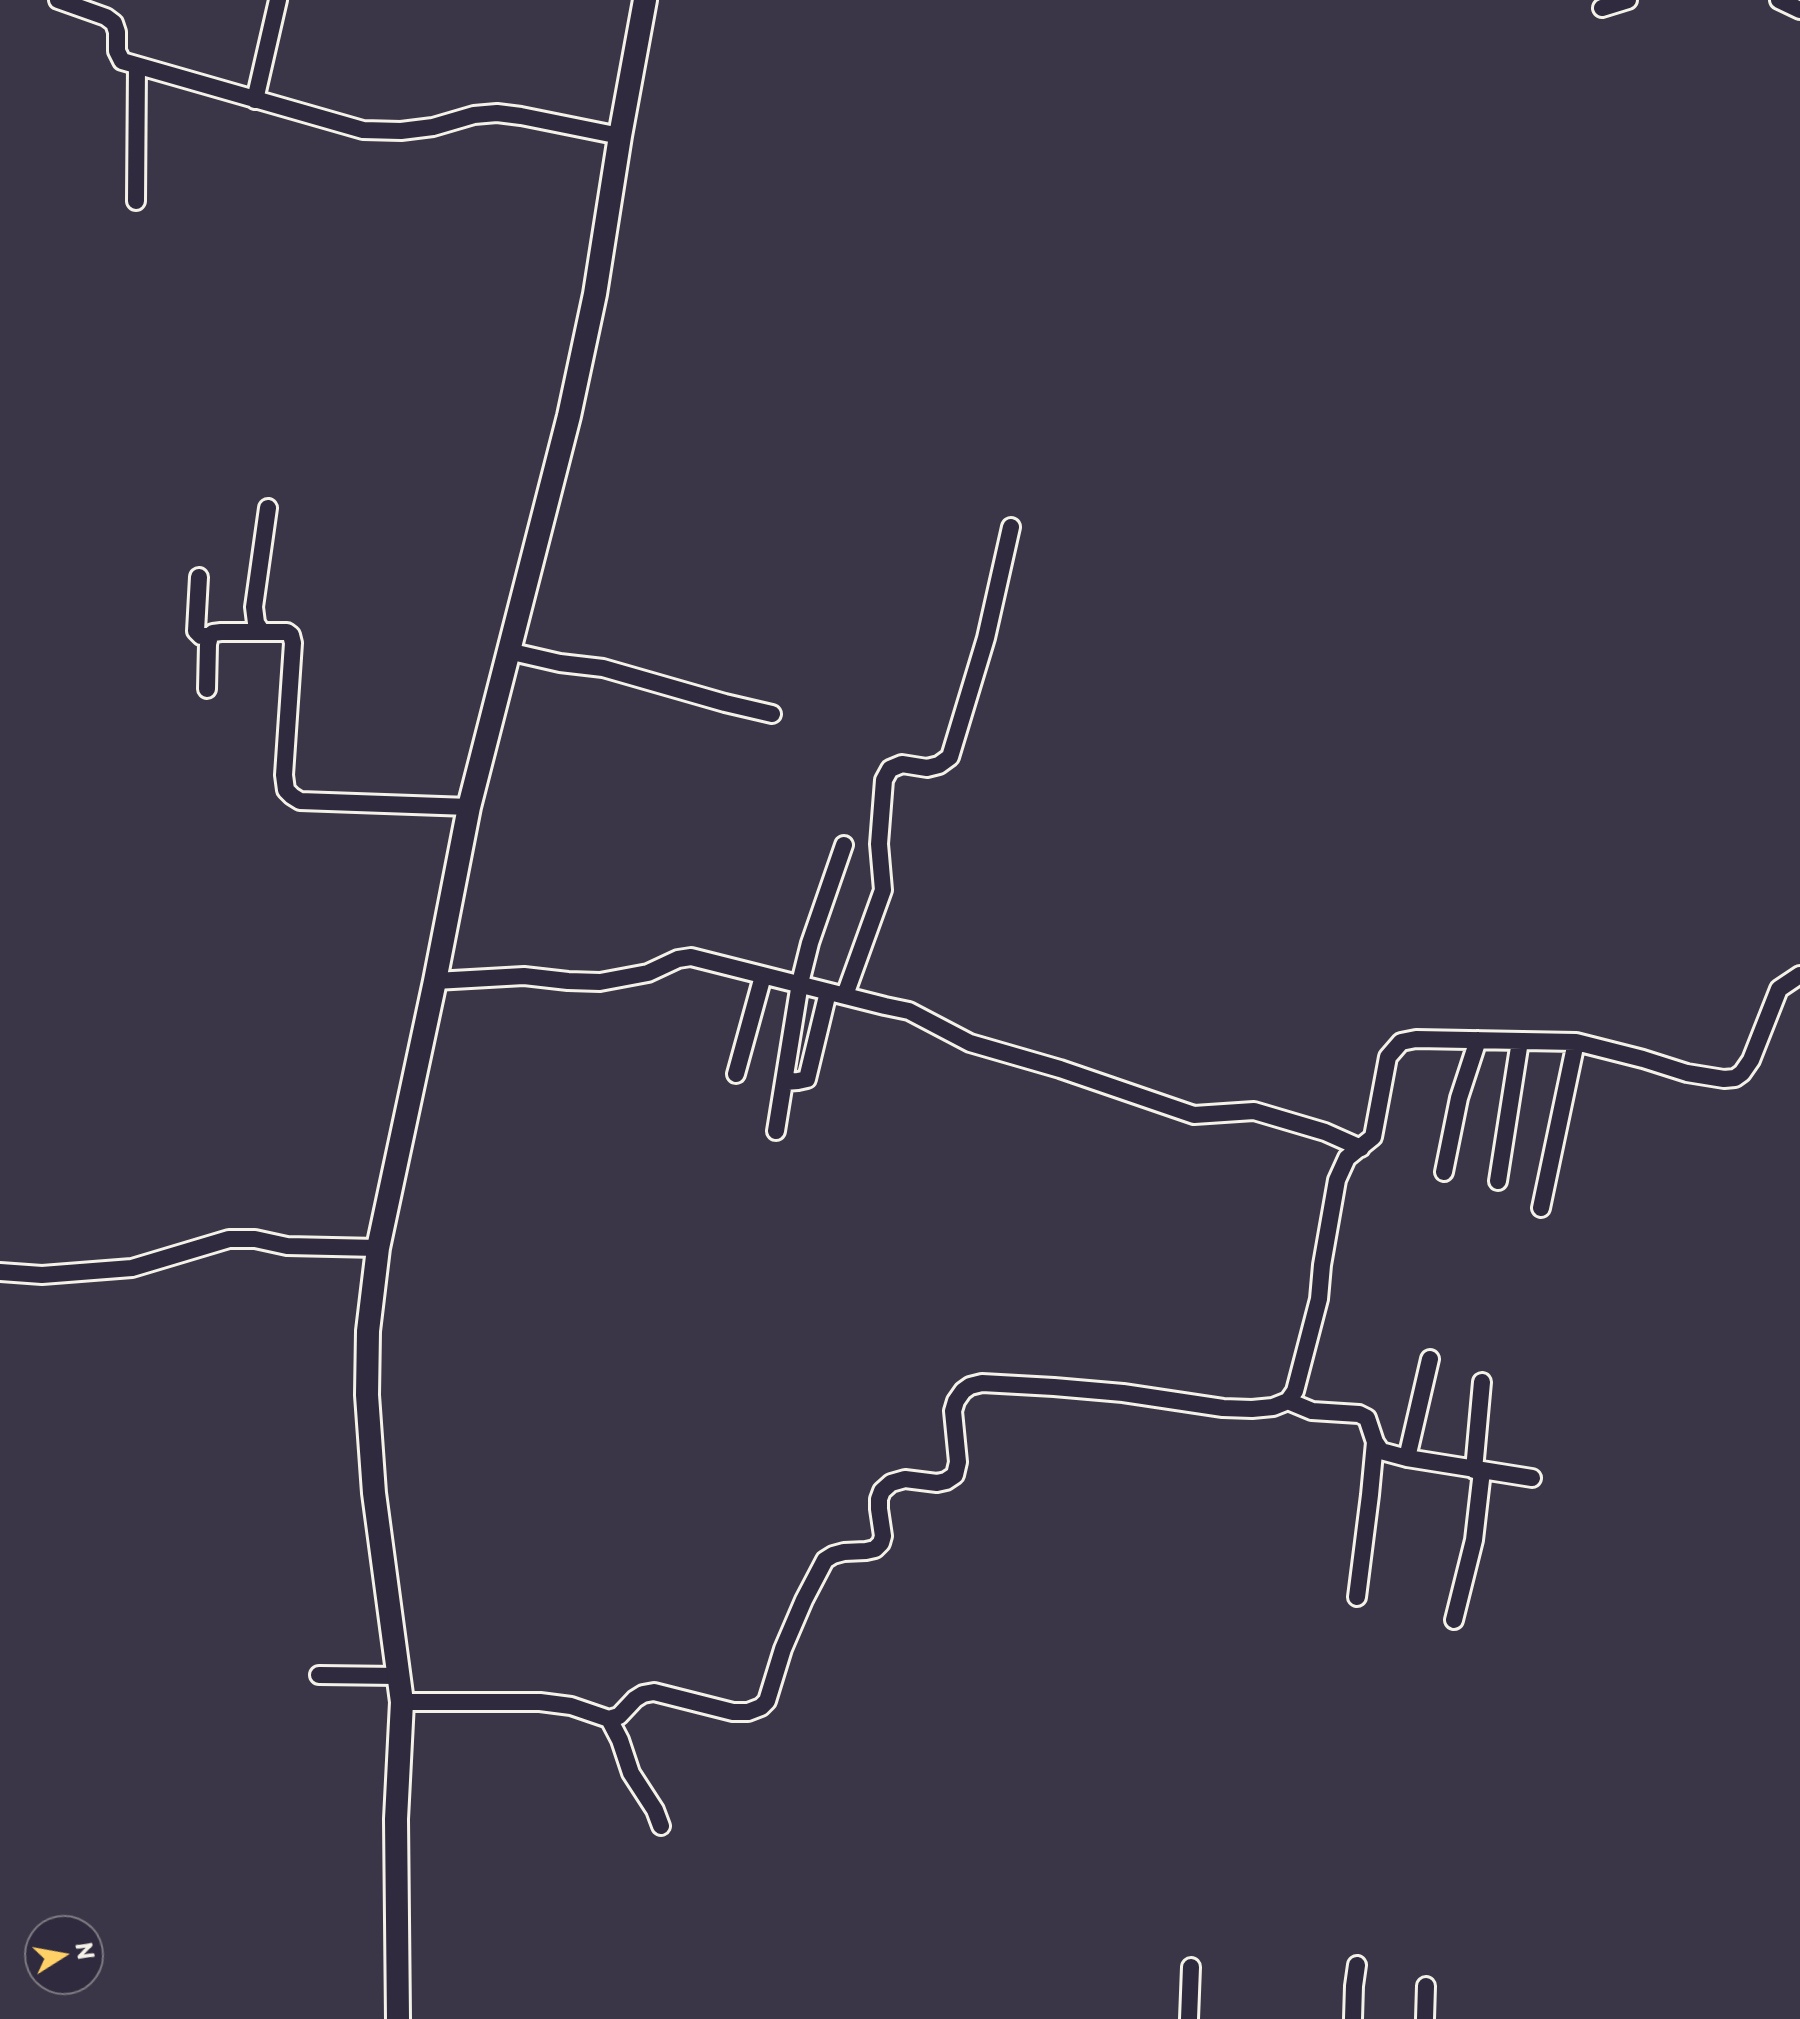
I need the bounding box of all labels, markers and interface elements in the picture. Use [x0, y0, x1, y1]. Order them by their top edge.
north arrow [24, 1915, 104, 1995]
text: N [68, 1939, 104, 1962]

